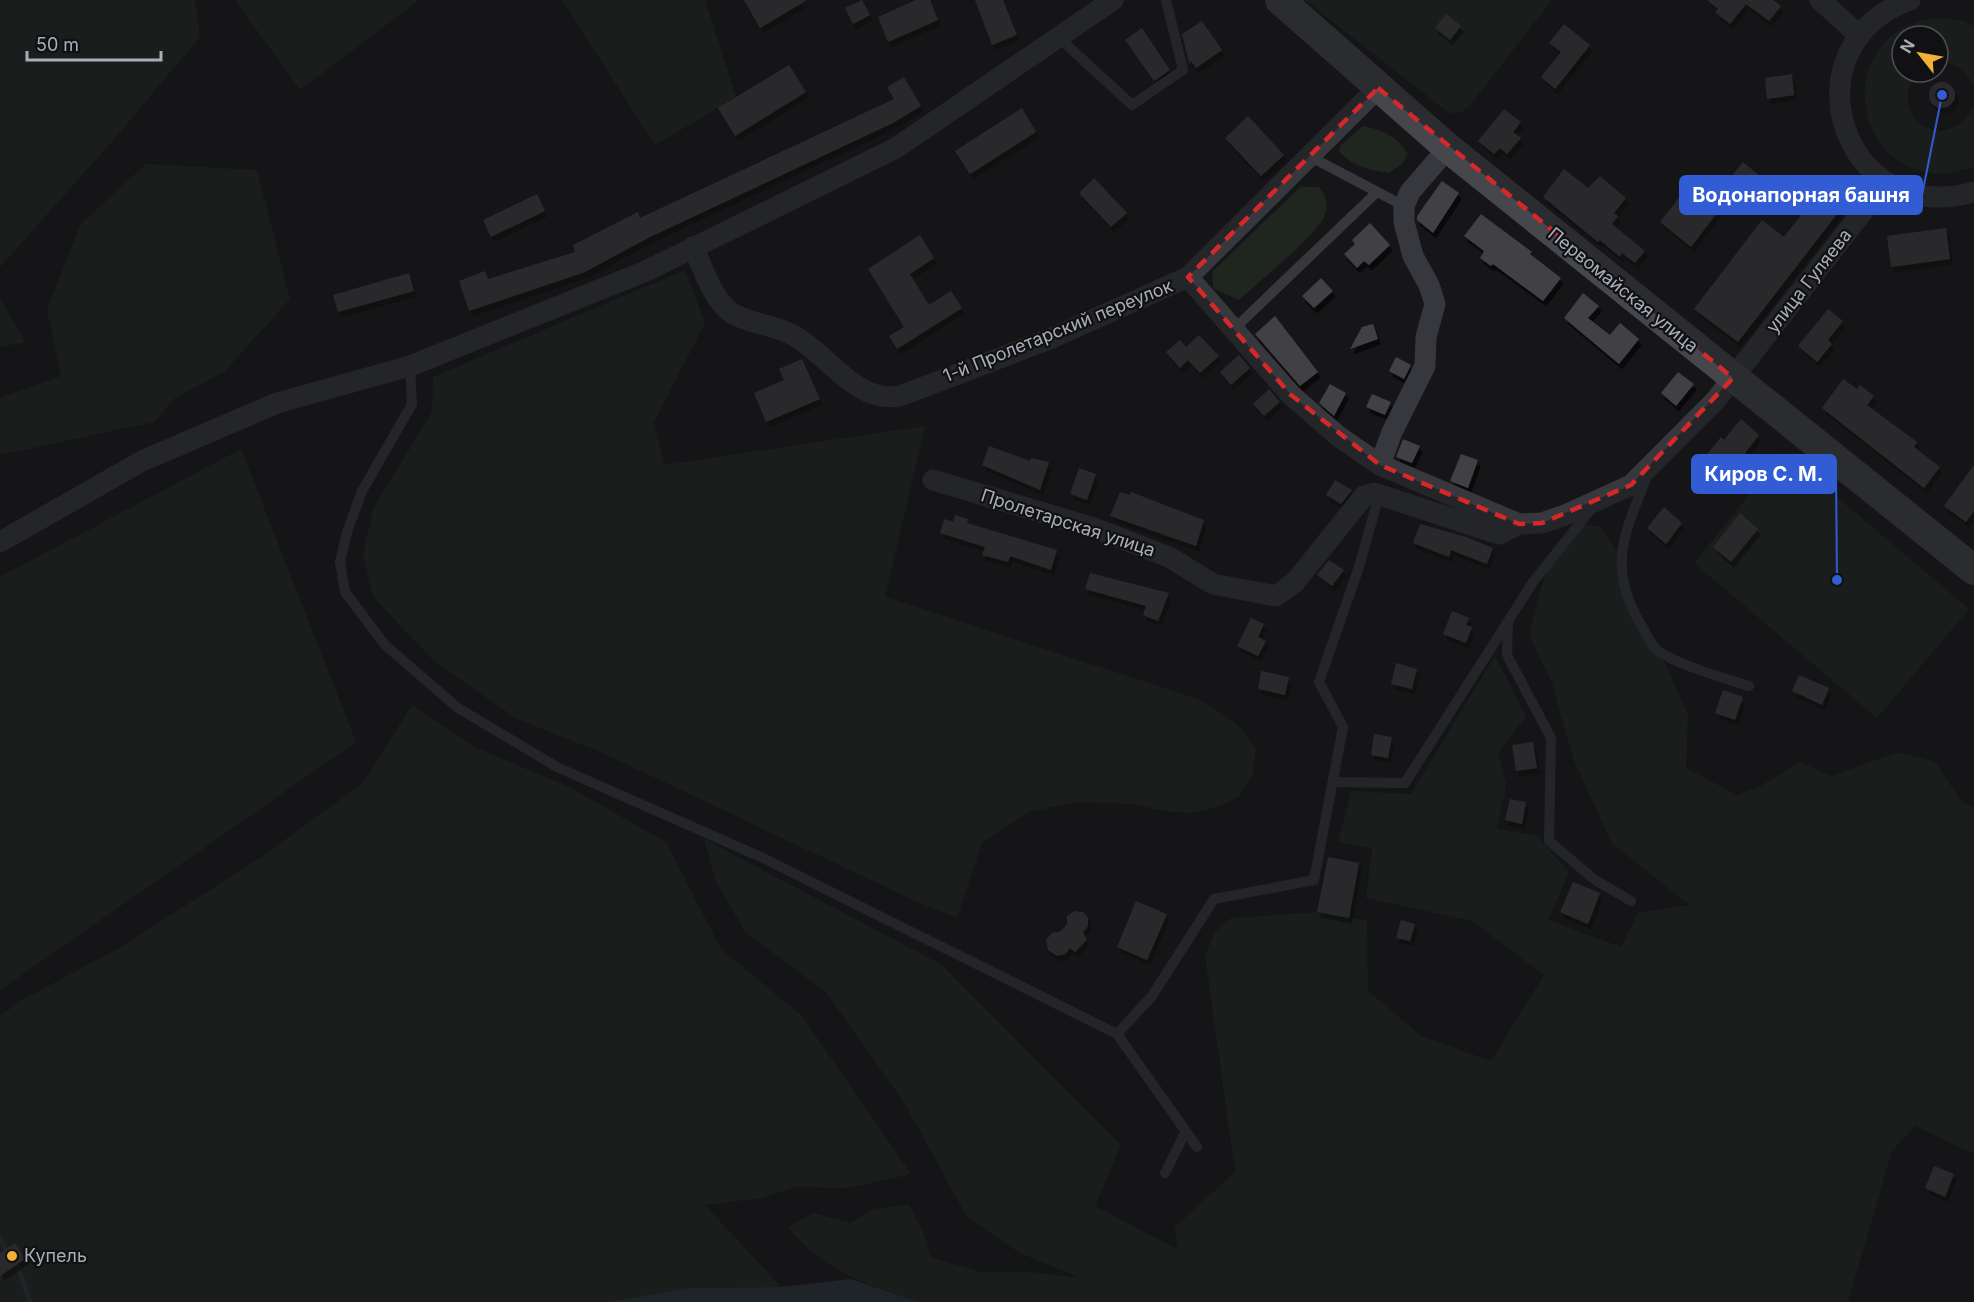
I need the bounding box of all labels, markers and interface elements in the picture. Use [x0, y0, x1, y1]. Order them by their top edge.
scale bar [27, 24, 160, 62]
north arrow [1890, 24, 1950, 84]
text: 50 m [36, 34, 79, 55]
text: N [1895, 36, 1919, 57]
callout: Водонапорная башня [1680, 176, 1922, 214]
text: Водонапорная башня [1692, 183, 1910, 207]
street label: Первомайская улица [1544, 223, 1703, 357]
street label: улица Гуляева [1762, 225, 1856, 337]
street label: 1-й Пролетарский переулок [940, 275, 1176, 386]
callout: Киров С. М. [1692, 455, 1836, 493]
text: Киров С. М. [1705, 462, 1823, 486]
street label: Пролетарская улица [978, 484, 1158, 561]
place label: Купель [24, 1245, 87, 1266]
marker: Купель [5, 1249, 19, 1263]

